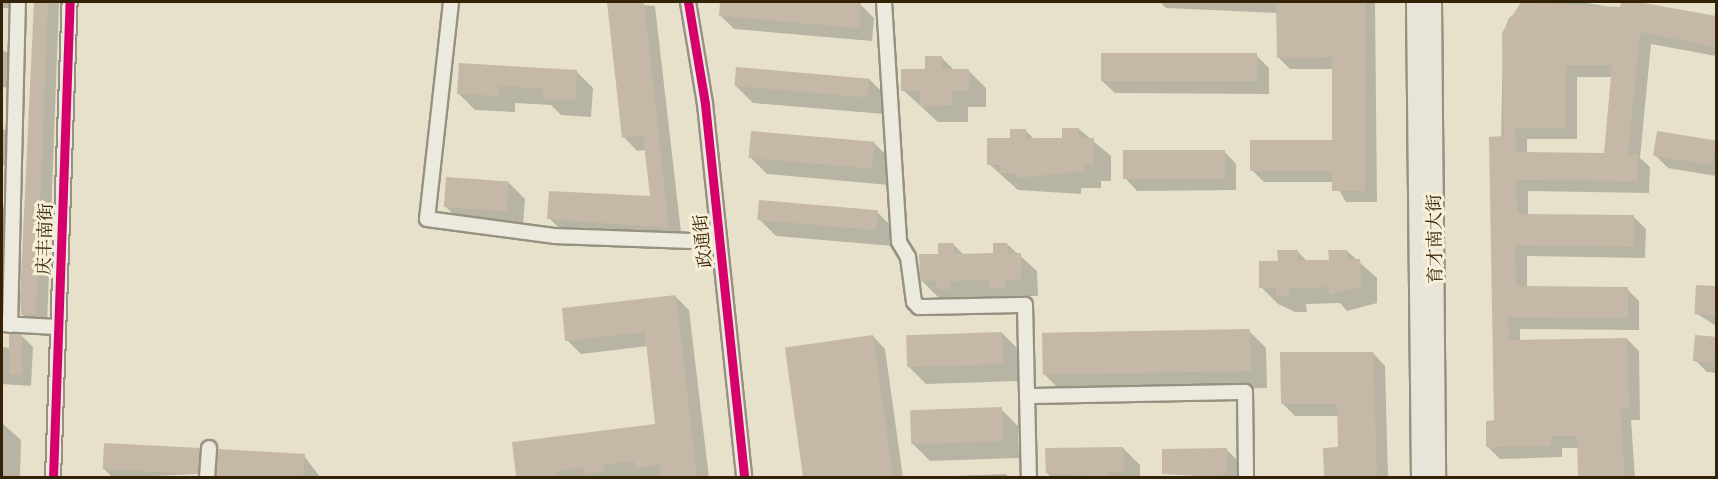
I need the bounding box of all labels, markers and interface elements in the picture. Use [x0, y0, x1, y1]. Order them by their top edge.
street label: 育才南大街 [1423, 194, 1447, 284]
street label: 庆丰南街 [33, 203, 57, 275]
street label: 政通街 [689, 213, 717, 269]

